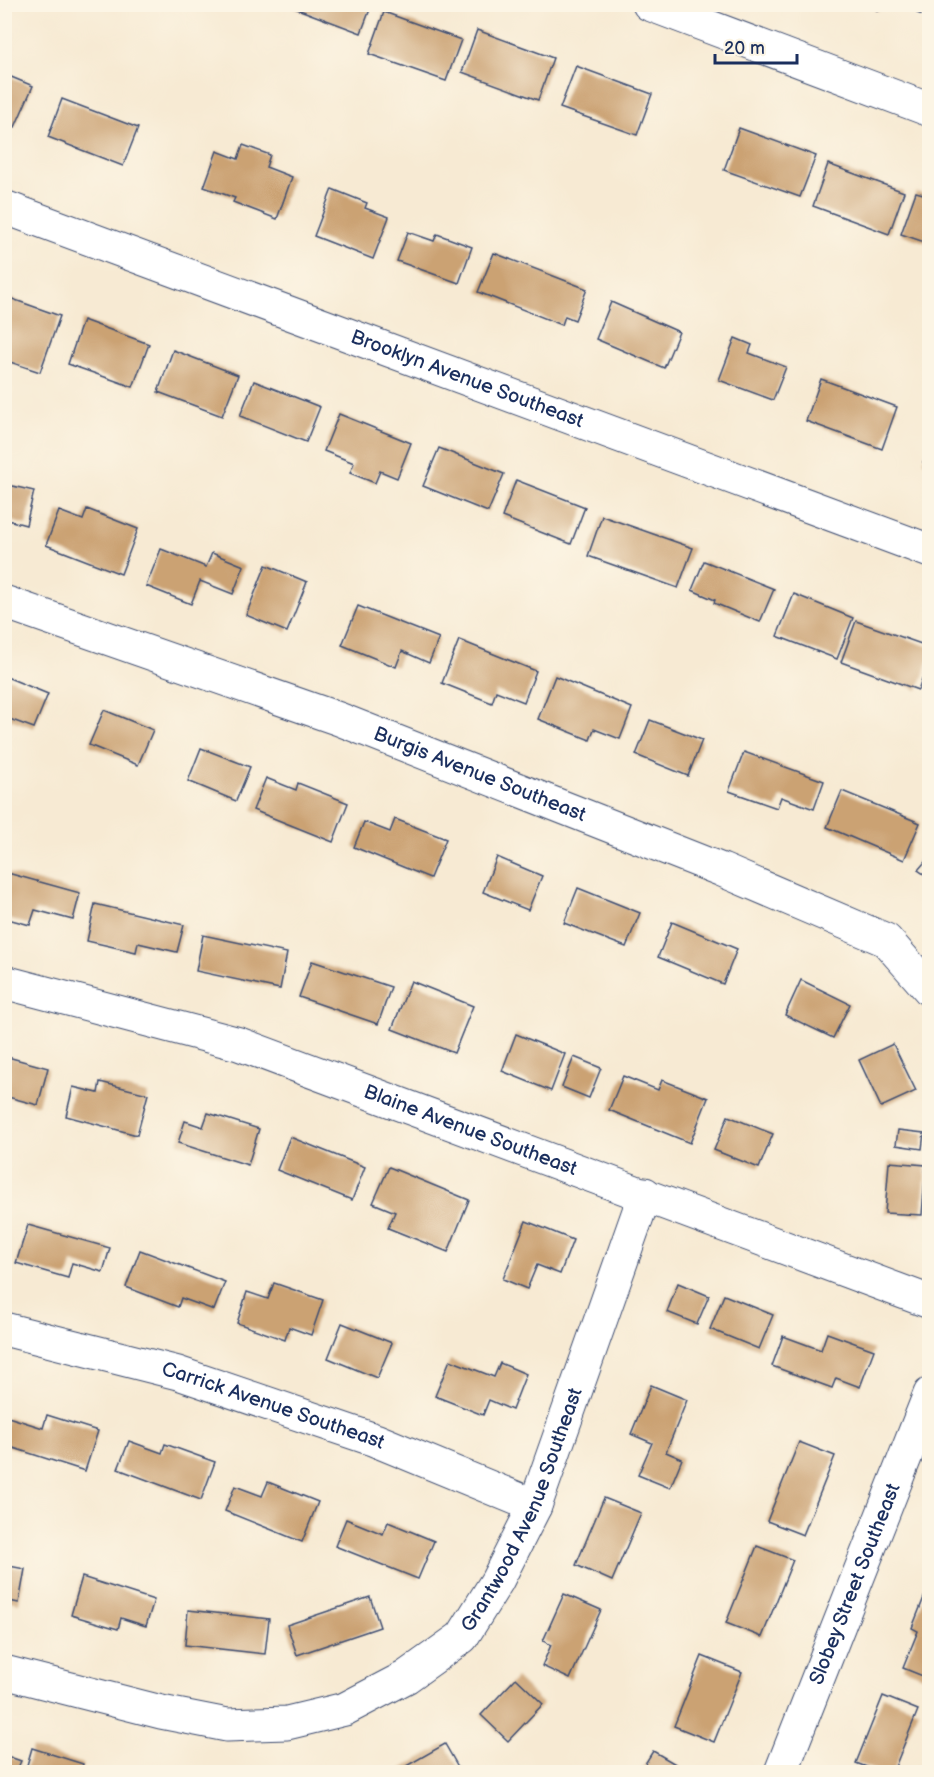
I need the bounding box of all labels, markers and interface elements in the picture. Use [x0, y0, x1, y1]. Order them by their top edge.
scale bar [715, 27, 798, 65]
text: 20 m [724, 38, 765, 59]
street label: Brooklyn Avenue Southeast [347, 325, 587, 433]
street label: Burgis Avenue Southeast [370, 722, 589, 827]
street label: Blaine Avenue Southeast [360, 1080, 580, 1181]
street label: Carrick Avenue Southeast [159, 1357, 388, 1455]
street label: Grantwood Avenue Southeast [456, 1385, 588, 1637]
street label: Slobey Street Southeast [805, 1480, 906, 1688]

